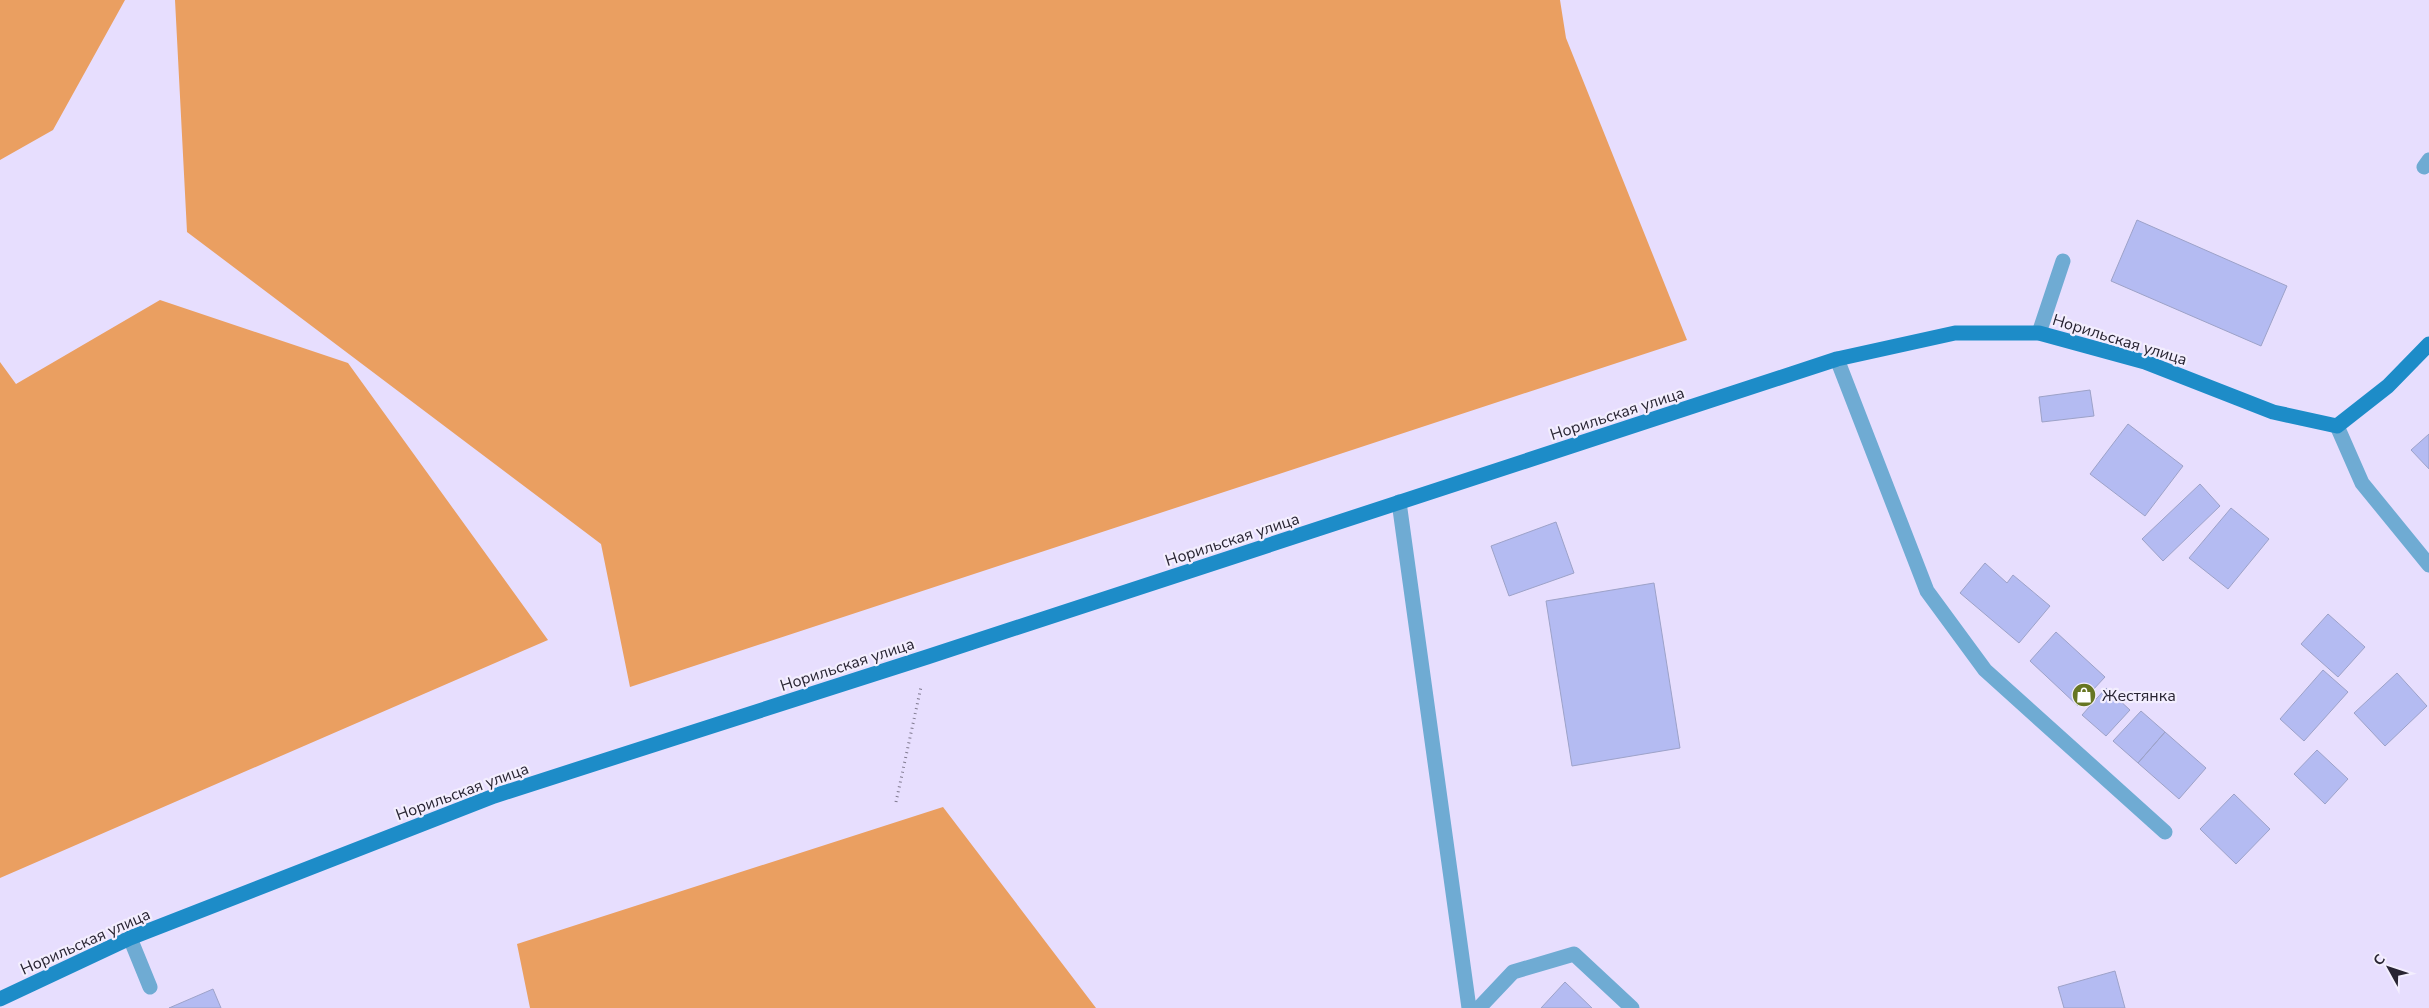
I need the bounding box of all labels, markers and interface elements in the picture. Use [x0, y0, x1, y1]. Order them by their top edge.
street label: Норильская улица [2050, 309, 2190, 371]
street label: Норильская улица [1547, 382, 1687, 446]
street label: Норильская улица [1162, 508, 1302, 572]
street label: Норильская улица [777, 633, 917, 697]
shop icon: Жестянка [2071, 682, 2097, 708]
place label: Жестянка [2102, 685, 2176, 707]
street label: Норильская улица [393, 758, 532, 826]
street label: Норильская улица [17, 903, 154, 980]
north arrow [2364, 943, 2414, 993]
text: С [2369, 950, 2390, 970]

